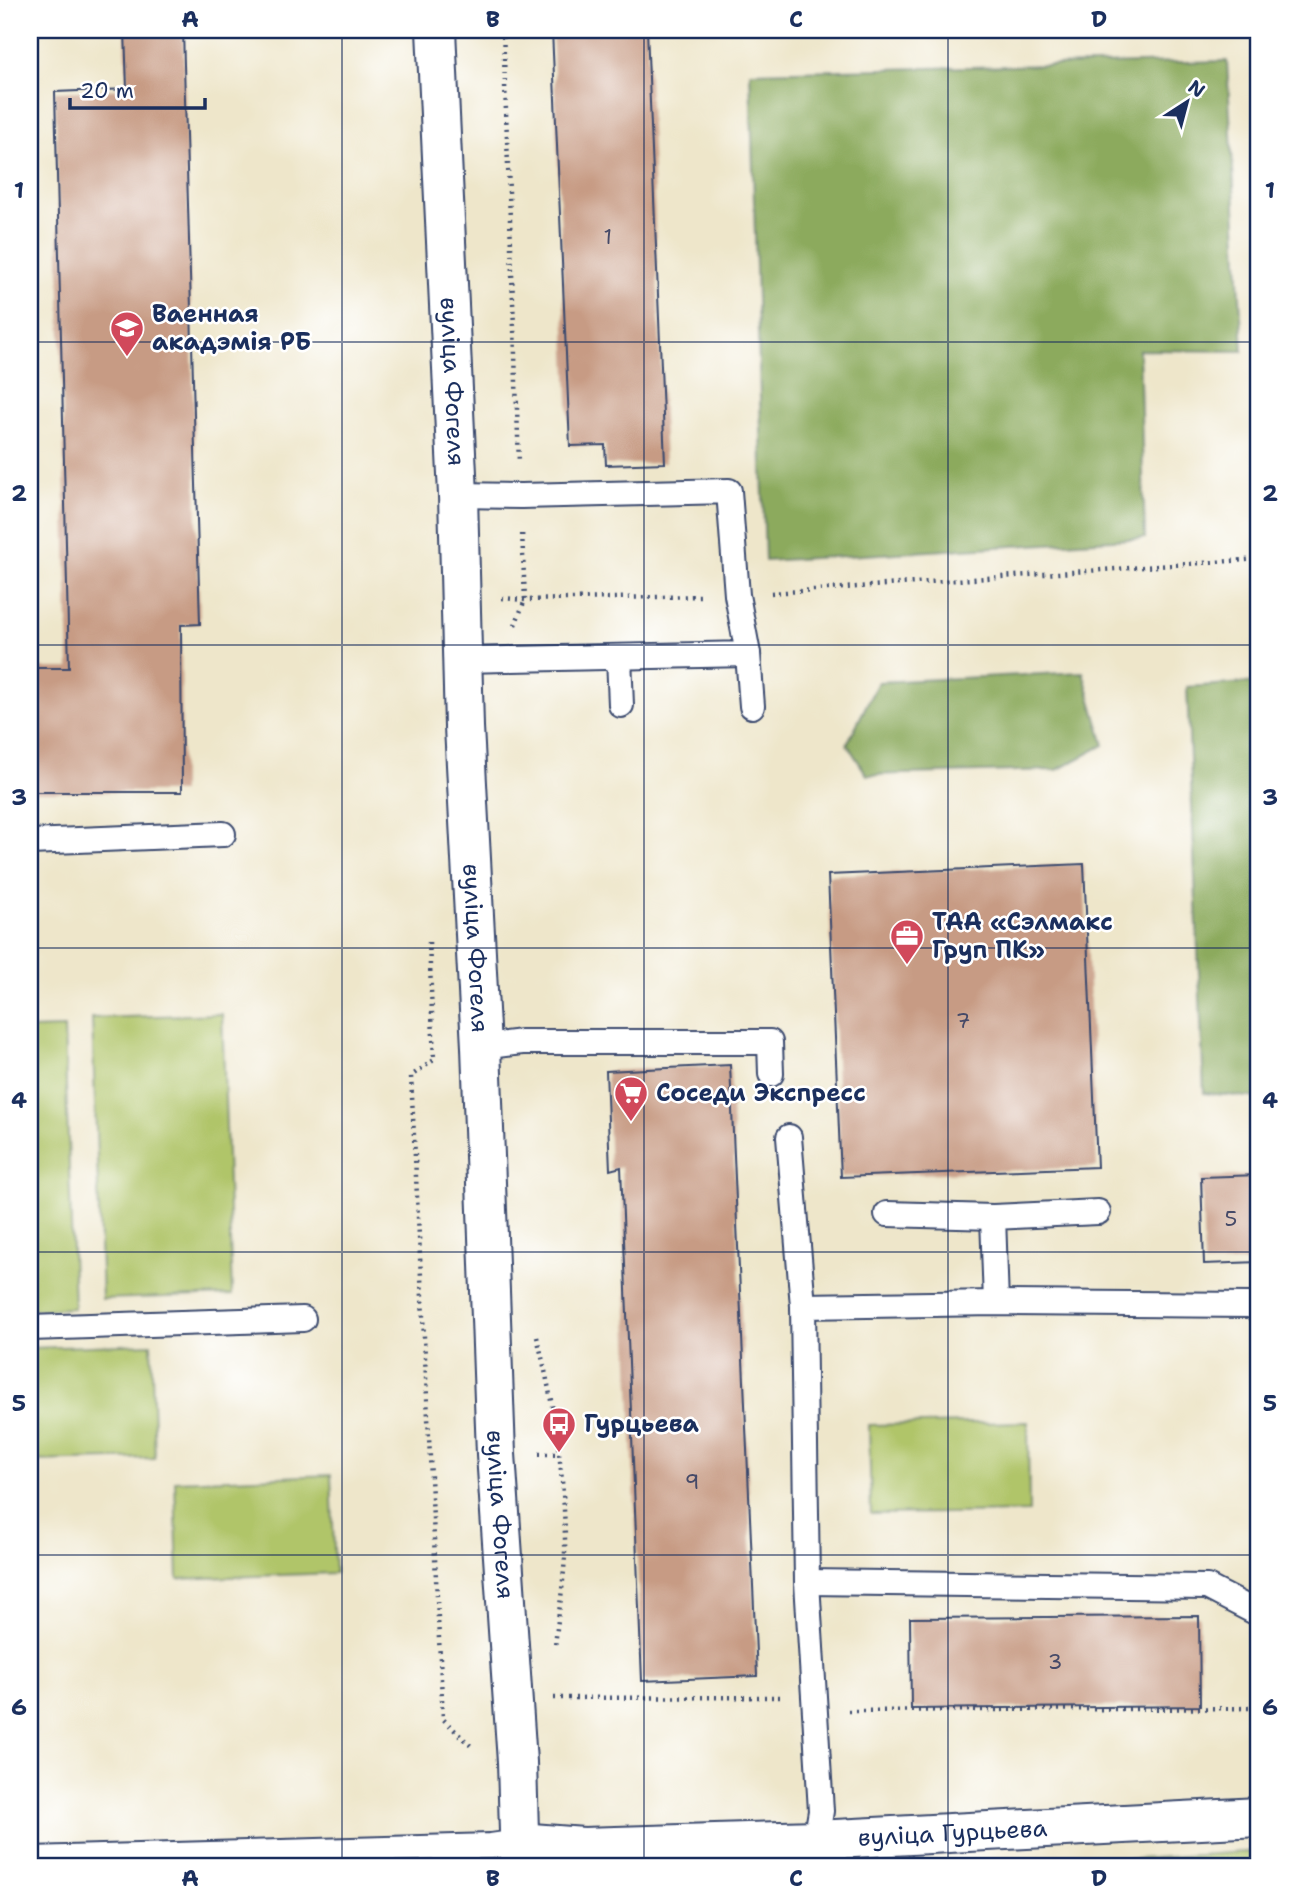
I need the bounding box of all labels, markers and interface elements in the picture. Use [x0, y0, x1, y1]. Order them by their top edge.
text: A [181, 4, 199, 34]
text: B [486, 4, 500, 34]
text: C [789, 4, 803, 34]
text: D [1091, 4, 1107, 34]
scale bar [70, 66, 205, 110]
north arrow [1152, 66, 1222, 136]
text: N [1183, 74, 1210, 103]
text: 20 m [80, 77, 134, 105]
text: 1 [14, 175, 24, 205]
text: 1 [1265, 175, 1275, 205]
house number: 1 [604, 223, 612, 251]
street label: вуліца Фогеля [433, 296, 473, 467]
place label: Ваенная акадэмія РБ [152, 298, 311, 358]
school or university icon: Ваенная акадэмія РБ [108, 309, 146, 358]
text: 2 [11, 478, 27, 508]
text: 2 [1262, 478, 1278, 508]
text: 3 [11, 782, 27, 812]
text: 3 [1262, 782, 1278, 812]
street label: вуліца Фогеля [455, 863, 496, 1033]
place label: ТАА «Сэлмакс Груп ПК» [932, 906, 1113, 966]
office icon: ТАА «Сэлмакс Груп ПК» [888, 917, 926, 966]
house number: 7 [956, 1007, 970, 1035]
supermarket icon: Соседи Экспресс [612, 1074, 650, 1123]
place label: Соседи Экспресс [656, 1077, 866, 1109]
text: 4 [11, 1085, 27, 1115]
text: 4 [1262, 1085, 1278, 1115]
house number: 5 [1225, 1205, 1237, 1233]
text: 5 [12, 1388, 26, 1418]
text: 5 [1263, 1388, 1277, 1418]
bus stop icon: Гурцьева [540, 1405, 578, 1454]
place label: Гурцьева [584, 1408, 700, 1440]
street label: вуліца Фогеля [479, 1429, 522, 1600]
house number: 9 [685, 1468, 699, 1496]
house number: 3 [1048, 1648, 1062, 1676]
text: 6 [11, 1692, 27, 1722]
text: 6 [1262, 1692, 1278, 1722]
street label: вуліца Гурцьева [857, 1812, 1048, 1854]
text: A [181, 1863, 199, 1893]
text: B [486, 1863, 500, 1893]
text: C [789, 1863, 803, 1893]
text: D [1091, 1863, 1107, 1893]

